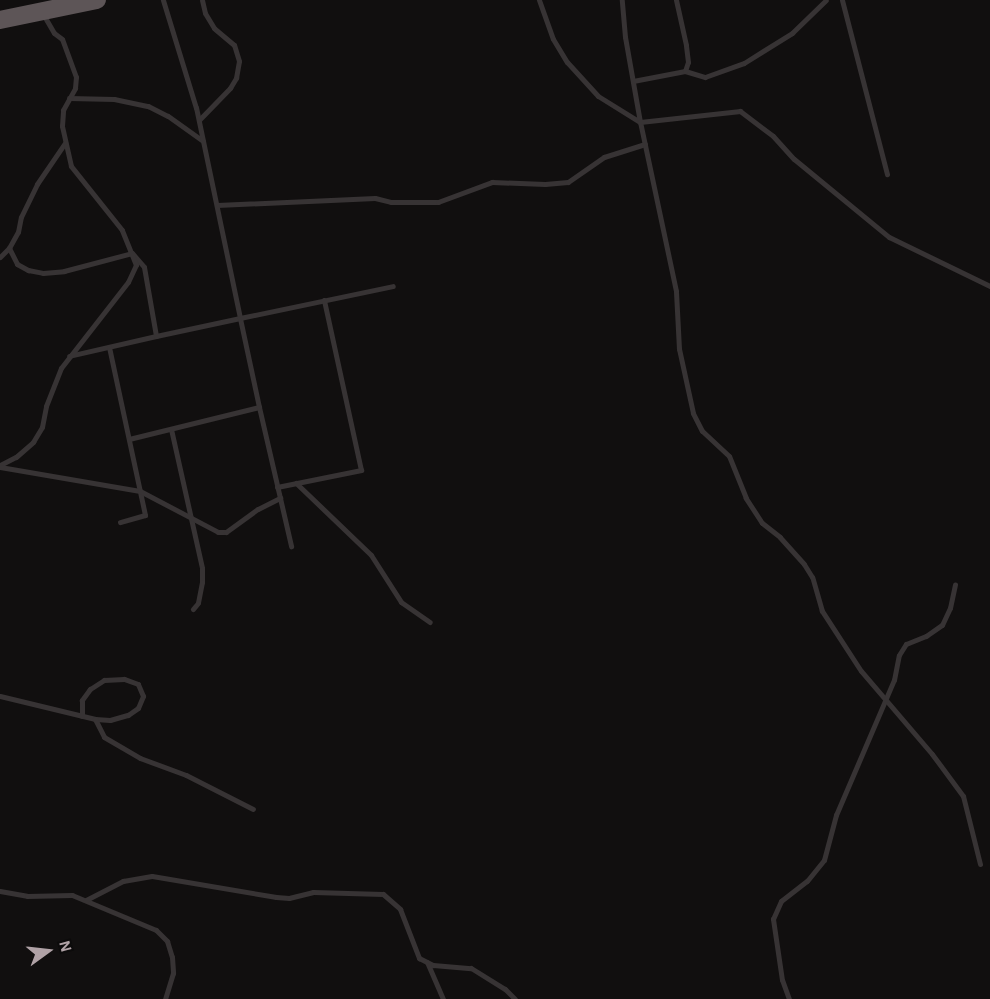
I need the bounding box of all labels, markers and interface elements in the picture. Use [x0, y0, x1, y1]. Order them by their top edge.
north arrow [18, 921, 78, 981]
text: N [56, 939, 75, 954]

